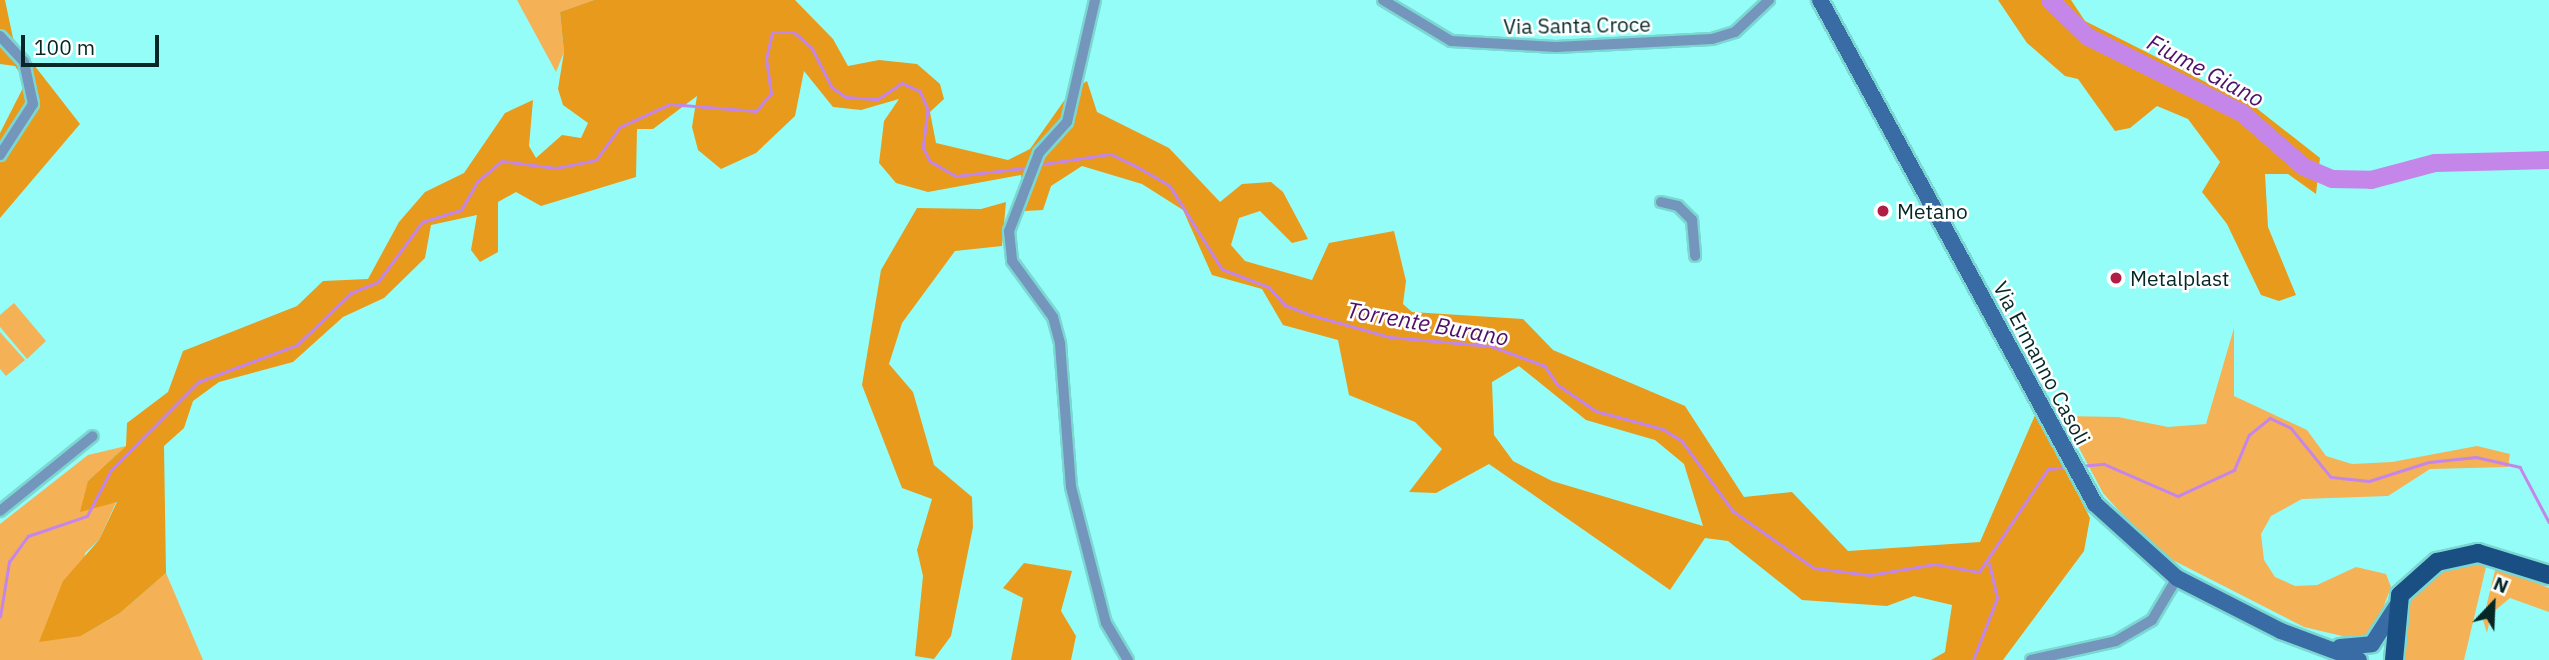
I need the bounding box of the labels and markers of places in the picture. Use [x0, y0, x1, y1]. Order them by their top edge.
place label: Metano [1897, 198, 1968, 224]
marker: Metano [1875, 203, 1891, 219]
place label: Metalplast [2130, 265, 2229, 291]
marker: Metalplast [2108, 270, 2124, 286]

